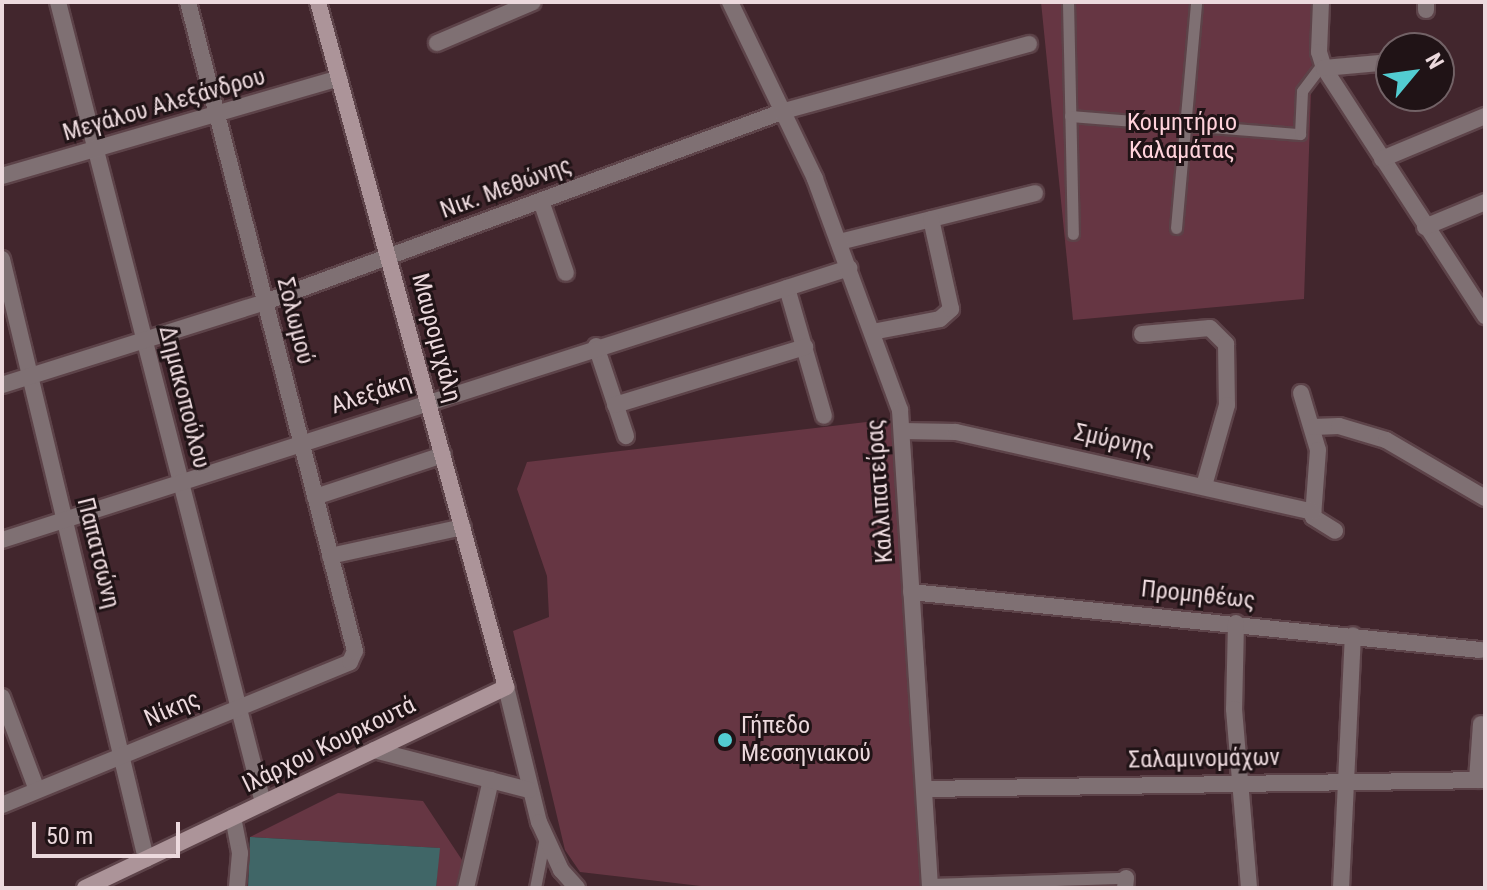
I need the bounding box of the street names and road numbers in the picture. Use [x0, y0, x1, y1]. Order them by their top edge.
street label: Μεγάλου Αλεξάνδρου [59, 62, 269, 148]
street label: Νικ. Μεθώνης [436, 151, 576, 225]
street label: Μαυρομιχάλη [405, 270, 467, 406]
street label: Σολωμού [270, 275, 320, 367]
street label: Δημακοπούλου [152, 323, 216, 471]
street label: Αλεξάκη [327, 368, 415, 420]
street label: Καλλιπατείρας [861, 418, 899, 564]
street label: Σμύρνης [1071, 418, 1157, 464]
street label: Παπατσώνη [70, 495, 126, 611]
street label: Προμηθέως [1140, 575, 1256, 615]
street label: Νίκης [140, 685, 204, 733]
street label: Ιλάρχου Κουρκουτά [238, 691, 420, 799]
street label: Σαλαμινομάχων [1128, 743, 1280, 775]

